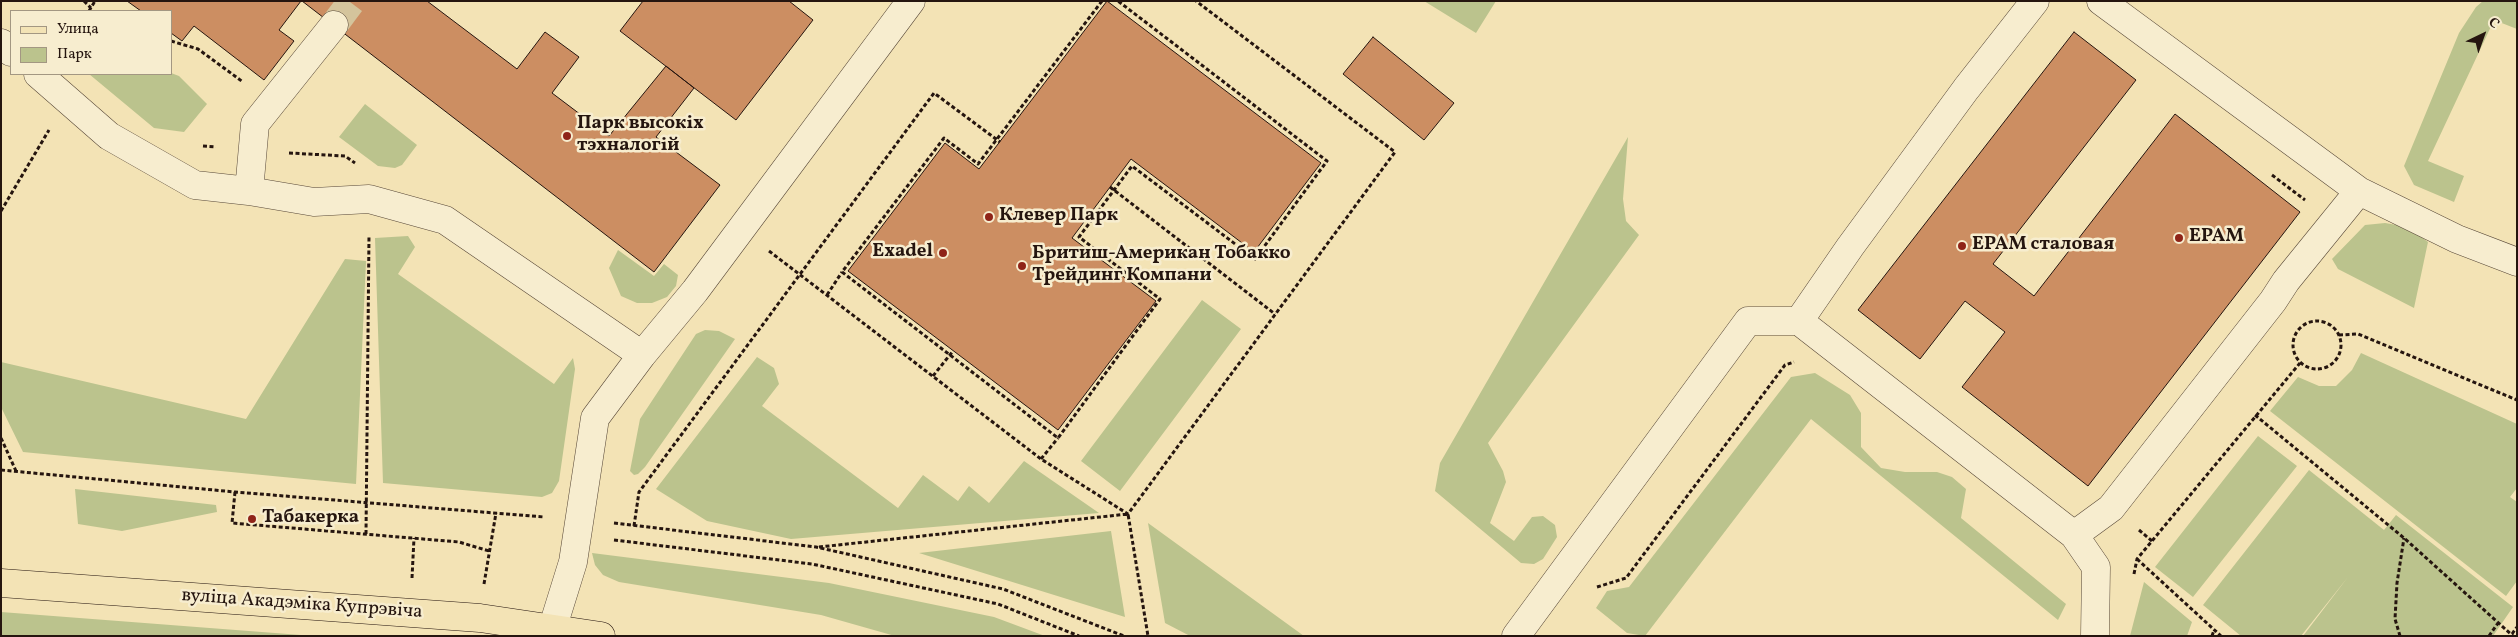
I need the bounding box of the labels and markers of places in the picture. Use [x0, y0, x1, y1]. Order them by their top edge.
place label: Парк высокіх тэхналогій [577, 114, 704, 158]
marker: Парк высокіх тэхналогій [561, 130, 573, 142]
place label: Клевер Парк [999, 206, 1118, 228]
marker: Клевер Парк [983, 211, 995, 223]
place label: EPAM [2189, 227, 2244, 249]
marker: EPAM [2173, 232, 2185, 244]
place label: EPAM сталовая [1972, 235, 2114, 257]
marker: EPAM сталовая [1956, 240, 1968, 252]
place label: Exadel [872, 242, 933, 264]
place label: Бритиш-Американ Тобакко Трейдинг Компани [1032, 244, 1290, 288]
marker: Exadel [937, 247, 949, 259]
marker: Бритиш-Американ Тобакко Трейдинг Компани [1016, 260, 1028, 272]
place label: Табакерка [262, 508, 359, 530]
marker: Табакерка [246, 513, 258, 525]

